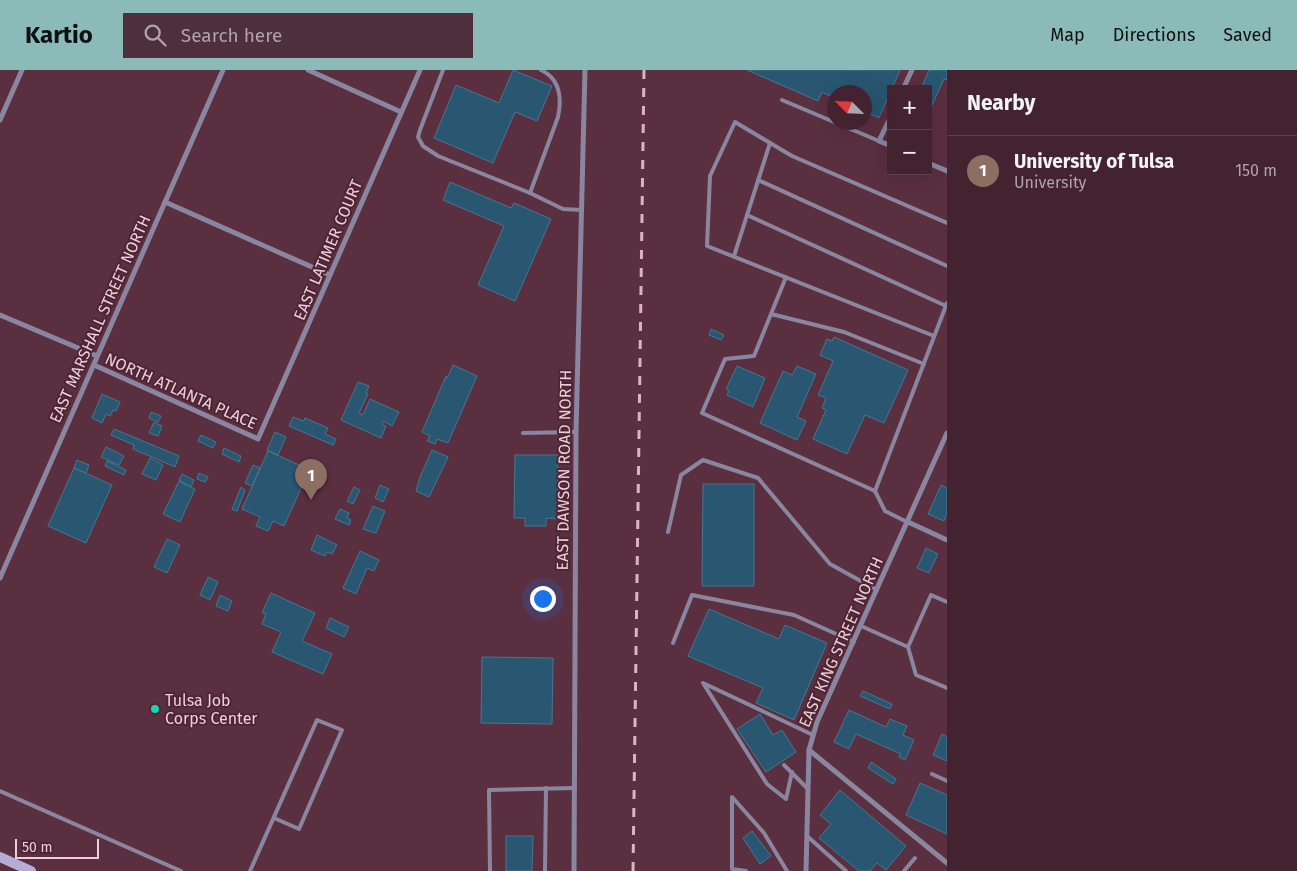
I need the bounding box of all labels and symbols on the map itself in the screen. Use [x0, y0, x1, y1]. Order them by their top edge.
north arrow [827, 85, 872, 130]
street label: EAST LATIMER COURT [290, 176, 366, 323]
street label: EAST MARSHALL STREET NORTH [46, 212, 154, 426]
street label: NORTH ATLANTA PLACE [102, 349, 260, 433]
street label: EAST DAWSON ROAD NORTH [553, 370, 575, 570]
pin: 1 [295, 459, 327, 500]
street label: EAST KING STREET NORTH [795, 554, 887, 730]
your location [530, 586, 556, 612]
place label: Tulsa Job Corps Center [165, 691, 258, 728]
marker: Tulsa Job Corps Center [149, 703, 161, 715]
scale bar [15, 836, 99, 859]

